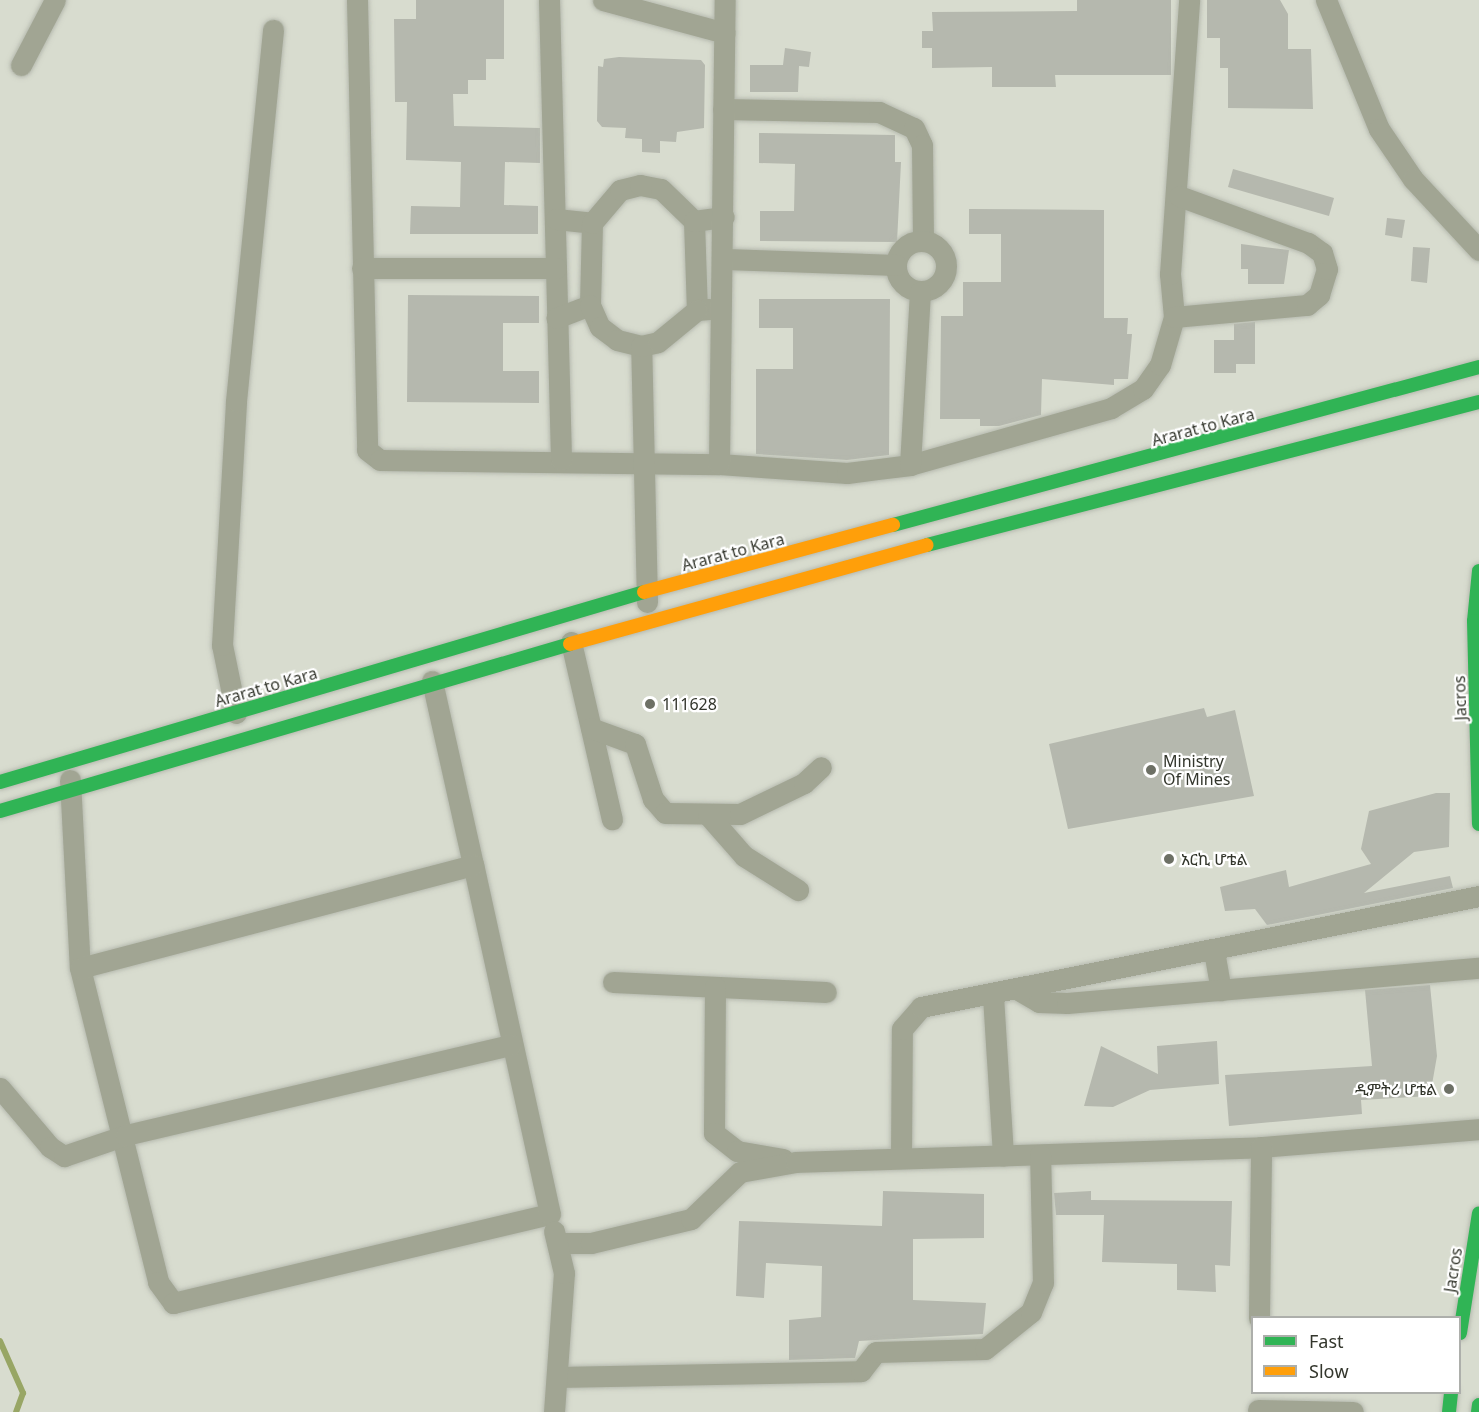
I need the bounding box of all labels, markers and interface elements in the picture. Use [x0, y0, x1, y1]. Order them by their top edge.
street label: Ararat to Kara [1150, 404, 1256, 450]
street label: Ararat to Kara [680, 529, 786, 575]
street label: Ararat to Kara [213, 663, 319, 711]
street label: Jacros [1450, 675, 1470, 721]
place label: 111628 [662, 694, 717, 714]
marker: 111628 [643, 697, 657, 711]
place label: Ministry Of Mines [1163, 751, 1230, 789]
marker: Ministry Of Mines [1144, 763, 1158, 777]
place label: አርኪ ሆቴል [1181, 849, 1247, 869]
marker: አርኪ ሆቴል [1162, 852, 1176, 866]
place label: ዲምትሪ ሆቴል [1355, 1079, 1437, 1099]
marker: ዲምትሪ ሆቴል [1442, 1082, 1456, 1096]
street label: Jacros [1440, 1246, 1466, 1294]
legend [1251, 1316, 1461, 1394]
text: Fast [1309, 1329, 1344, 1353]
text: Slow [1309, 1359, 1349, 1383]

